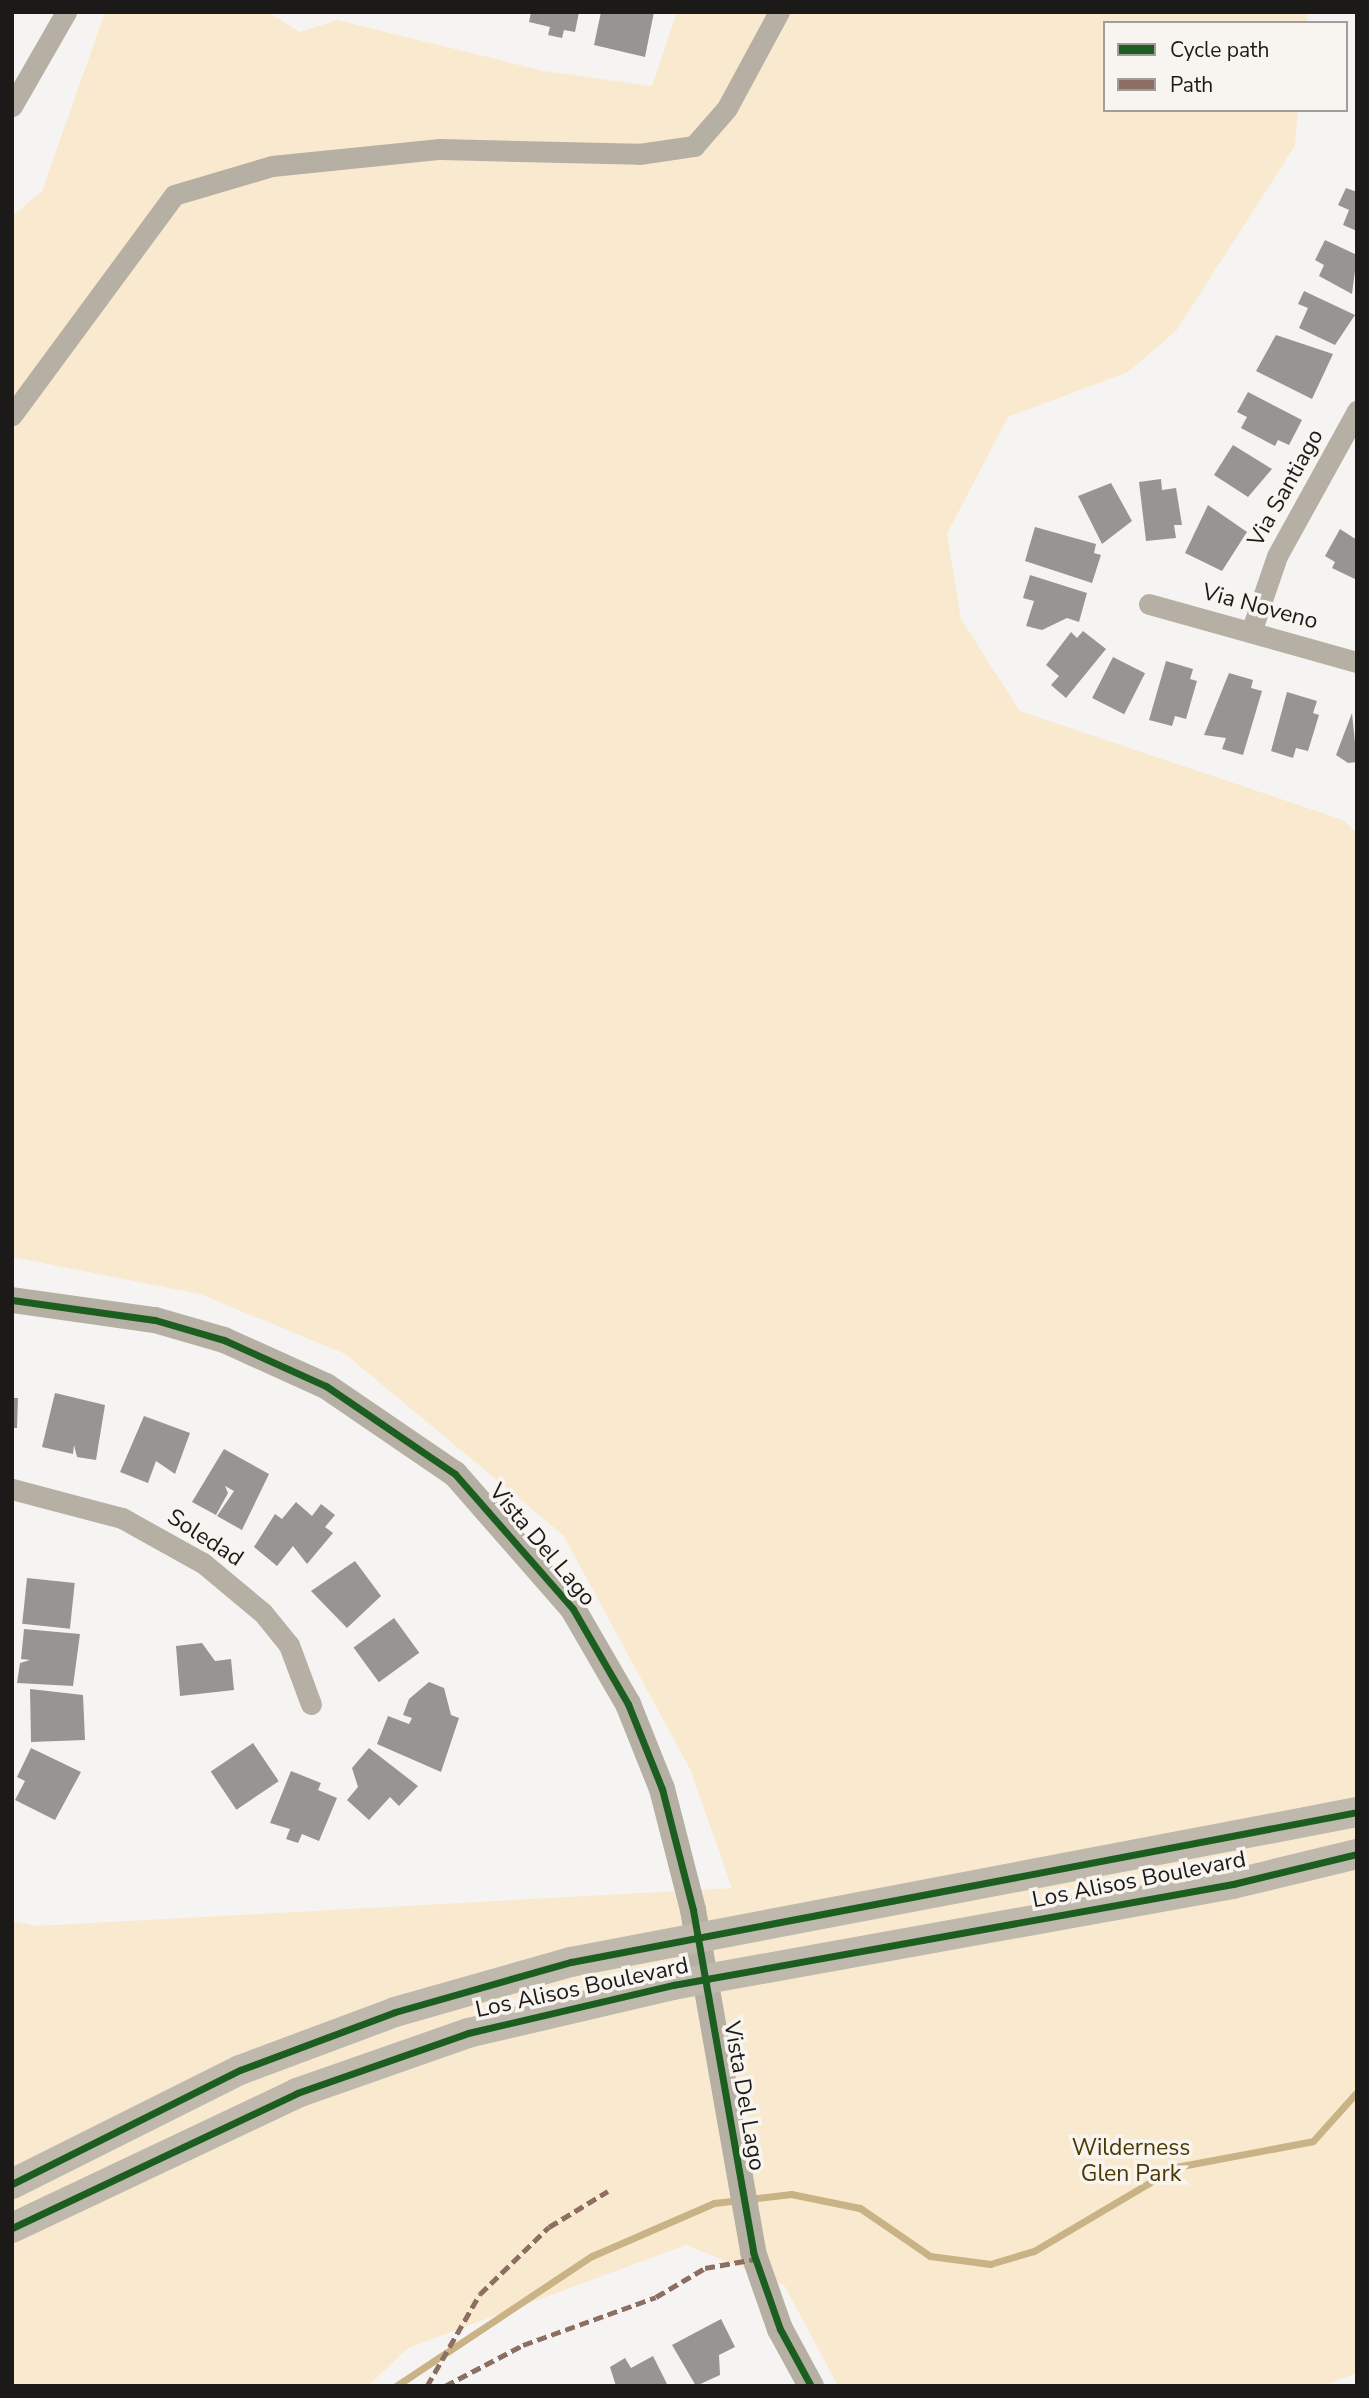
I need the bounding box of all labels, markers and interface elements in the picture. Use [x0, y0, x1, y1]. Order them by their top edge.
legend [1103, 21, 1348, 112]
text: Cycle path [1170, 36, 1269, 64]
text: Path [1170, 71, 1213, 99]
street label: Via Santiago [1242, 424, 1330, 552]
street label: Via Noveno [1199, 578, 1321, 636]
street label: Vista Del Lago [483, 1478, 601, 1612]
street label: Soledad [162, 1503, 248, 1573]
street label: Los Alisos Boulevard [1030, 1846, 1248, 1914]
street label: Los Alisos Boulevard [473, 1952, 691, 2024]
street label: Vista Del Lago [717, 2019, 771, 2173]
park label: Wilderness Glen Park [1072, 2134, 1190, 2188]

